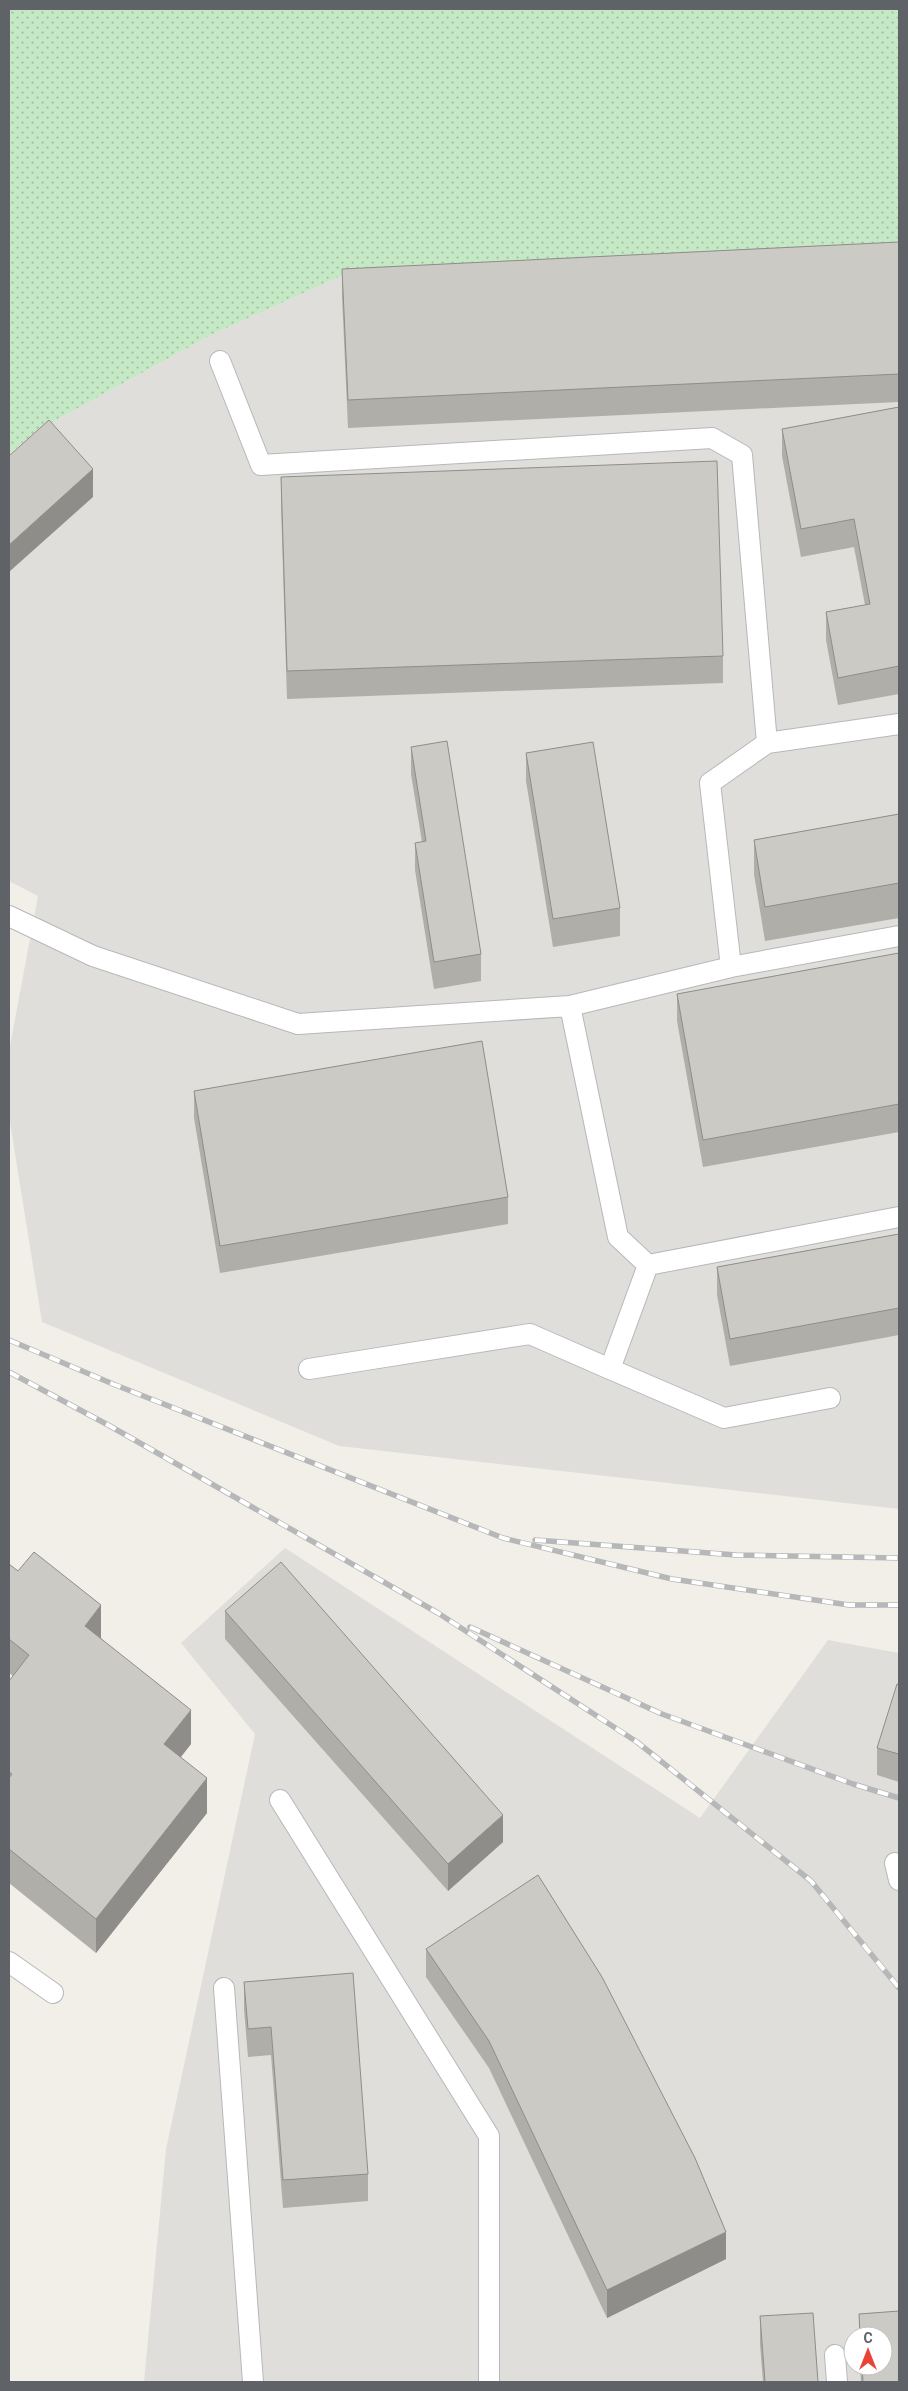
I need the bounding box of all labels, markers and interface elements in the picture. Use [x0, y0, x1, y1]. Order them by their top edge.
north arrow [843, 2326, 893, 2376]
text: С [863, 2330, 873, 2346]

